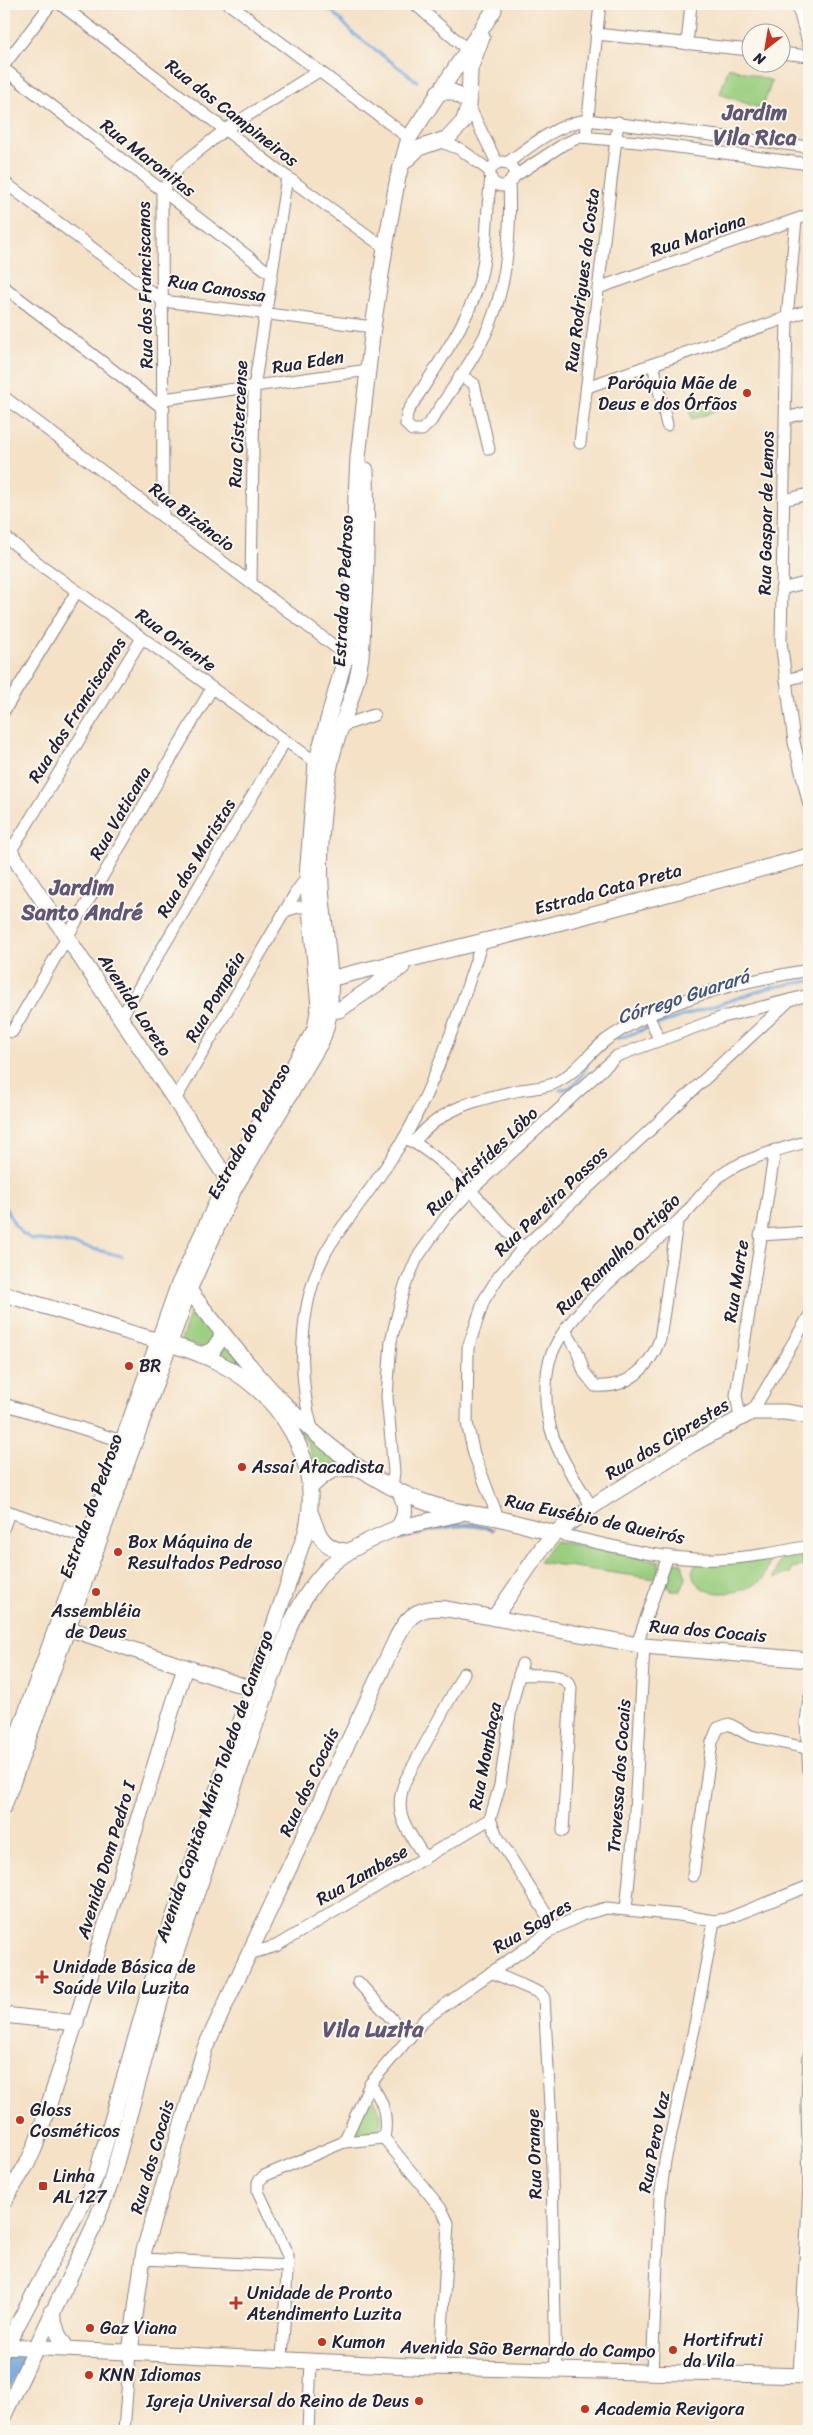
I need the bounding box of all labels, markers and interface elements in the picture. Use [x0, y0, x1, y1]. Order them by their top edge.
north arrow [740, 22, 790, 72]
text: N [749, 45, 771, 72]
street label: Rua dos Campineiros [158, 50, 306, 176]
district label: Jardim Vila Rica [713, 93, 797, 157]
street label: Rua Maronitas [93, 110, 204, 206]
street label: Rua Rodrigues da Costa [555, 187, 609, 373]
street label: Rua dos Franciscanos [128, 201, 162, 369]
street label: Rua Mariana [646, 204, 750, 266]
street label: Rua Canossa [166, 265, 269, 312]
street label: Rua Eden [270, 341, 346, 383]
street label: Rua Cistercense [219, 359, 257, 488]
place label: Paróquia Mãe de Deus e dos Órfãos [598, 367, 738, 420]
marker: Paróquia Mãe de Deus e dos Órfãos [741, 387, 753, 399]
street label: Rua Gaspar de Lemos [749, 430, 783, 595]
street label: Rua Bizâncio [142, 474, 242, 560]
street label: Estrada do Pedroso [323, 514, 363, 668]
street label: Rua Oriente [129, 599, 223, 681]
street label: Rua dos Franciscanos [19, 630, 135, 789]
street label: Rua Vaticana [80, 760, 160, 866]
street label: Rua dos Maristas [148, 792, 245, 924]
street label: Estrada Cata Preta [531, 854, 685, 924]
district label: Jardim Santo André [20, 868, 143, 932]
street label: Rua Pompéia [176, 945, 254, 1048]
street label: Avenida Loreto [89, 946, 181, 1063]
water label: Córrego Guarará [613, 959, 757, 1033]
street label: Estrada do Pedroso [198, 1057, 300, 1205]
street label: Rua Aristídes Lôbo [418, 1098, 546, 1224]
street label: Rua Pereira Passos [486, 1137, 616, 1264]
street label: Rua Ramalho Ortigão [548, 1185, 688, 1323]
street label: Rua Marte [714, 1237, 758, 1325]
place label: BR [139, 1350, 161, 1382]
marker: BR [123, 1360, 135, 1372]
street label: Rua dos Ciprestes [599, 1389, 736, 1489]
street label: Estrada do Pedroso [50, 1429, 132, 1583]
place label: Assaí Atacadista [251, 1451, 385, 1483]
marker: Assaí Atacadista [236, 1461, 248, 1473]
street label: Rua Eusébio de Queirós [502, 1484, 689, 1554]
place label: Box Máquina de Resultados Pedroso [128, 1526, 283, 1579]
marker: Box Máquina de Resultados Pedroso [112, 1546, 124, 1558]
marker: Assembléia de Deus [90, 1586, 102, 1598]
place label: Assembléia de Deus [50, 1595, 141, 1648]
street label: Rua dos Cocais [648, 1610, 769, 1652]
street label: Avenida Capitão Mário Toledo de Camargo [145, 1625, 283, 1947]
street label: Travessa dos Cocais [598, 1697, 640, 1854]
street label: Rua Mombaça [459, 1698, 511, 1813]
street label: Rua dos Cocais [270, 1721, 349, 1842]
street label: Avenida Dom Pedro I [67, 1776, 146, 1944]
street label: Rua Zambese [310, 1836, 414, 1914]
street label: Rua Sagres [486, 1889, 578, 1962]
place label: Unidade Básica de Saúde Vila Luzita [53, 1951, 196, 2004]
marker: Unidade Básica de Saúde Vila Luzita [35, 1970, 49, 1984]
district label: Vila Luzita [323, 2010, 424, 2049]
street label: Rua Pero Vaz [628, 2088, 680, 2196]
place label: Gloss Cosméticos [30, 2094, 121, 2147]
street label: Rua dos Cocais [120, 2096, 184, 2218]
street label: Rua Orange [516, 2108, 552, 2200]
marker: Gloss Cosméticos [14, 2114, 26, 2126]
place label: Linha AL 127 [52, 2160, 108, 2213]
marker: Linha AL 127 [37, 2180, 49, 2192]
place label: Unidade de Pronto Atendimento Luzita [246, 2277, 402, 2330]
marker: Unidade de Pronto Atendimento Luzita [229, 2296, 243, 2310]
place label: Gaz Viana [100, 2312, 177, 2344]
marker: Gaz Viana [84, 2322, 96, 2334]
place label: Hortifruti da Vila [683, 2324, 764, 2377]
place label: Kumon [332, 2326, 386, 2358]
street label: Avenida São Bernardo do Campo [399, 2331, 656, 2367]
marker: Kumon [316, 2336, 328, 2348]
marker: Hortifruti da Vila [667, 2344, 679, 2356]
place label: KNN Idiomas [99, 2359, 202, 2391]
marker: KNN Idiomas [83, 2369, 95, 2381]
place label: Igreja Universal do Reino de Deus [145, 2385, 410, 2417]
place label: Academia Revigora [594, 2393, 745, 2425]
marker: Igreja Universal do Reino de Deus [413, 2395, 425, 2407]
marker: Academia Revigora [579, 2403, 591, 2415]

